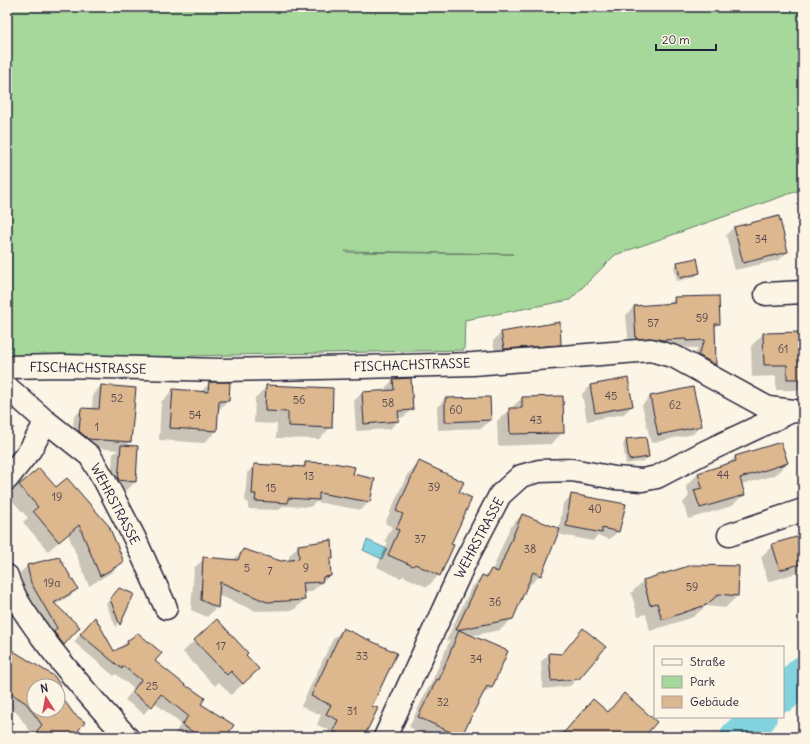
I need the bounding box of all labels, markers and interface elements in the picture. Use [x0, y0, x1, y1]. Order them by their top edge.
scale bar [656, 26, 716, 52]
text: 20 m [662, 32, 690, 47]
house number: 34 [755, 232, 767, 246]
house number: 59 [696, 311, 708, 325]
house number: 57 [647, 316, 659, 330]
house number: 61 [778, 342, 788, 356]
street label: FISCHACHSTRASSE [353, 354, 471, 376]
street label: FISCHACHSTRASSE [29, 358, 147, 378]
house number: 45 [605, 389, 617, 403]
house number: 52 [111, 391, 123, 405]
house number: 56 [293, 393, 305, 407]
house number: 58 [382, 396, 394, 410]
house number: 62 [669, 398, 681, 412]
house number: 60 [449, 403, 463, 417]
house number: 54 [189, 408, 201, 422]
house number: 43 [530, 413, 542, 427]
house number: 1 [95, 420, 99, 434]
street label: WEHRSTRASSE [86, 460, 144, 548]
house number: 44 [717, 468, 729, 482]
house number: 13 [304, 469, 314, 483]
house number: 39 [428, 480, 440, 494]
house number: 15 [266, 481, 276, 495]
house number: 19 [52, 490, 62, 504]
street label: WEHRSTRASSE [450, 494, 508, 582]
house number: 40 [588, 502, 602, 516]
house number: 37 [414, 532, 426, 546]
house number: 38 [524, 542, 536, 556]
house number: 5 [244, 561, 250, 575]
house number: 9 [303, 561, 309, 575]
house number: 7 [267, 564, 273, 578]
house number: 19a [44, 576, 60, 590]
house number: 59 [686, 580, 698, 594]
house number: 36 [489, 595, 501, 609]
house number: 17 [216, 639, 226, 653]
legend [654, 646, 784, 718]
house number: 33 [356, 649, 368, 663]
house number: 34 [470, 652, 482, 666]
text: Straße [690, 654, 725, 669]
text: Park [690, 674, 715, 689]
north arrow [26, 678, 66, 718]
house number: 25 [146, 679, 158, 693]
text: N [39, 681, 49, 696]
text: Gebäude [690, 694, 739, 709]
house number: 32 [437, 695, 449, 709]
house number: 31 [347, 704, 357, 718]

